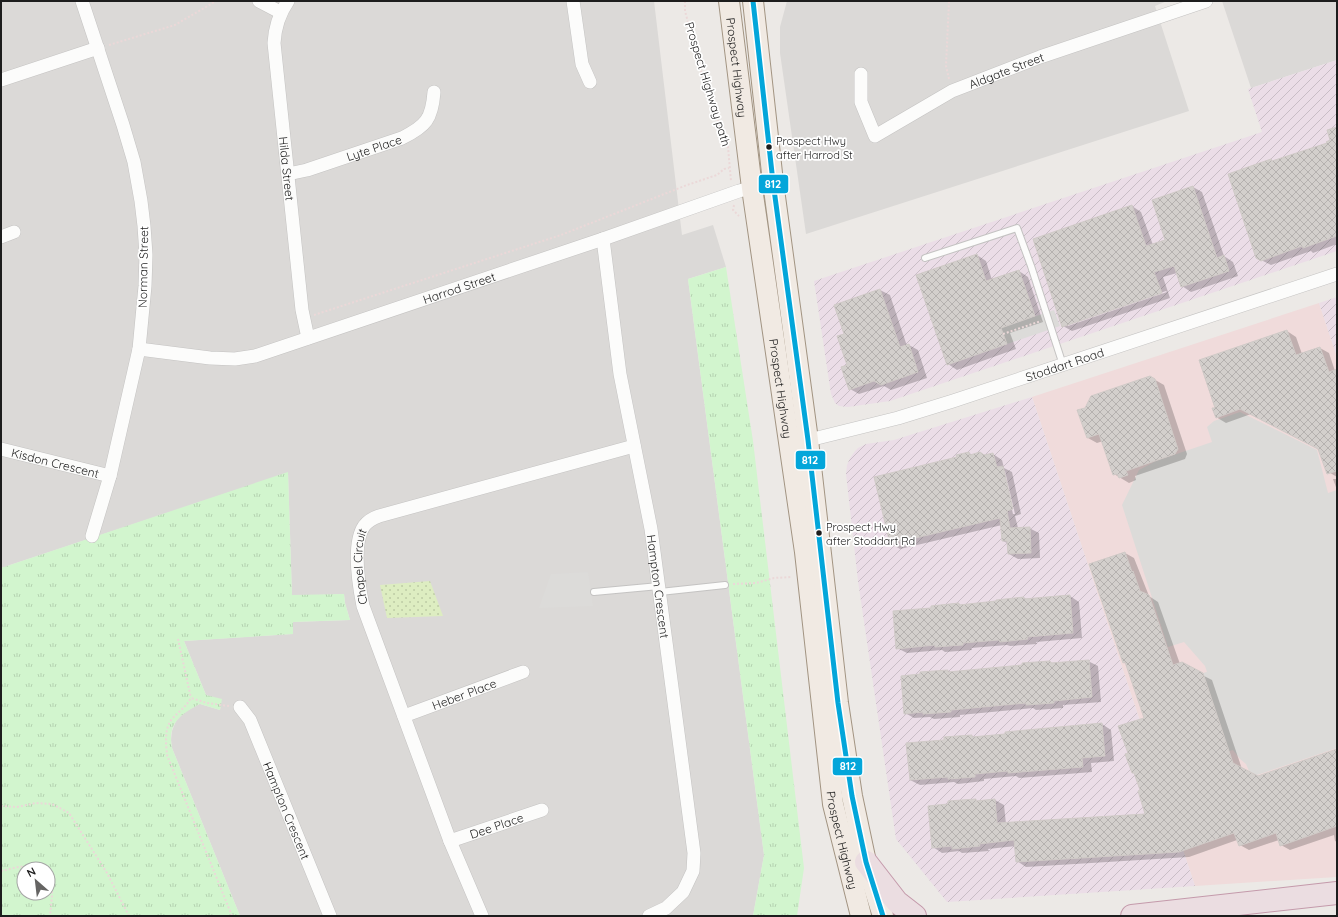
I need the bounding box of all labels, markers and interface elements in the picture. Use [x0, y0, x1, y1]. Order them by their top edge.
street label: Prospect Highway [724, 17, 751, 118]
street label: Prospect Highway path [682, 20, 734, 148]
street label: Aldgate Street [966, 49, 1046, 91]
street label: Lyte Place [344, 131, 404, 164]
place label: Prospect Hwy after Harrod St [776, 134, 853, 162]
street label: Hilda Street [276, 136, 298, 201]
marker: Prospect Hwy after Harrod St [764, 142, 774, 152]
line badge: 812 [758, 174, 789, 194]
text: 812 [765, 177, 781, 191]
street label: Norman Street [135, 226, 151, 308]
street label: Harrod Street [421, 268, 497, 307]
street label: Prospect Highway [767, 338, 796, 439]
street label: Stoddart Road [1023, 344, 1106, 384]
street label: Kisdon Crescent [10, 444, 101, 481]
line badge: 812 [795, 450, 826, 470]
text: 812 [802, 453, 818, 467]
place label: Prospect Hwy after Stoddart Rd [826, 520, 915, 548]
street label: Chapel Circuit [350, 526, 370, 606]
marker: Prospect Hwy after Stoddart Rd [814, 528, 824, 538]
street label: Hampton Crescent [644, 534, 673, 639]
street label: Heber Place [430, 675, 499, 713]
line badge: 812 [832, 757, 863, 776]
street label: Hampton Crescent [260, 759, 314, 861]
text: 812 [840, 759, 856, 773]
street label: Prospect Highway [824, 790, 862, 891]
street label: Dee Place [468, 809, 525, 841]
north arrow [16, 861, 56, 901]
text: N [24, 864, 38, 880]

